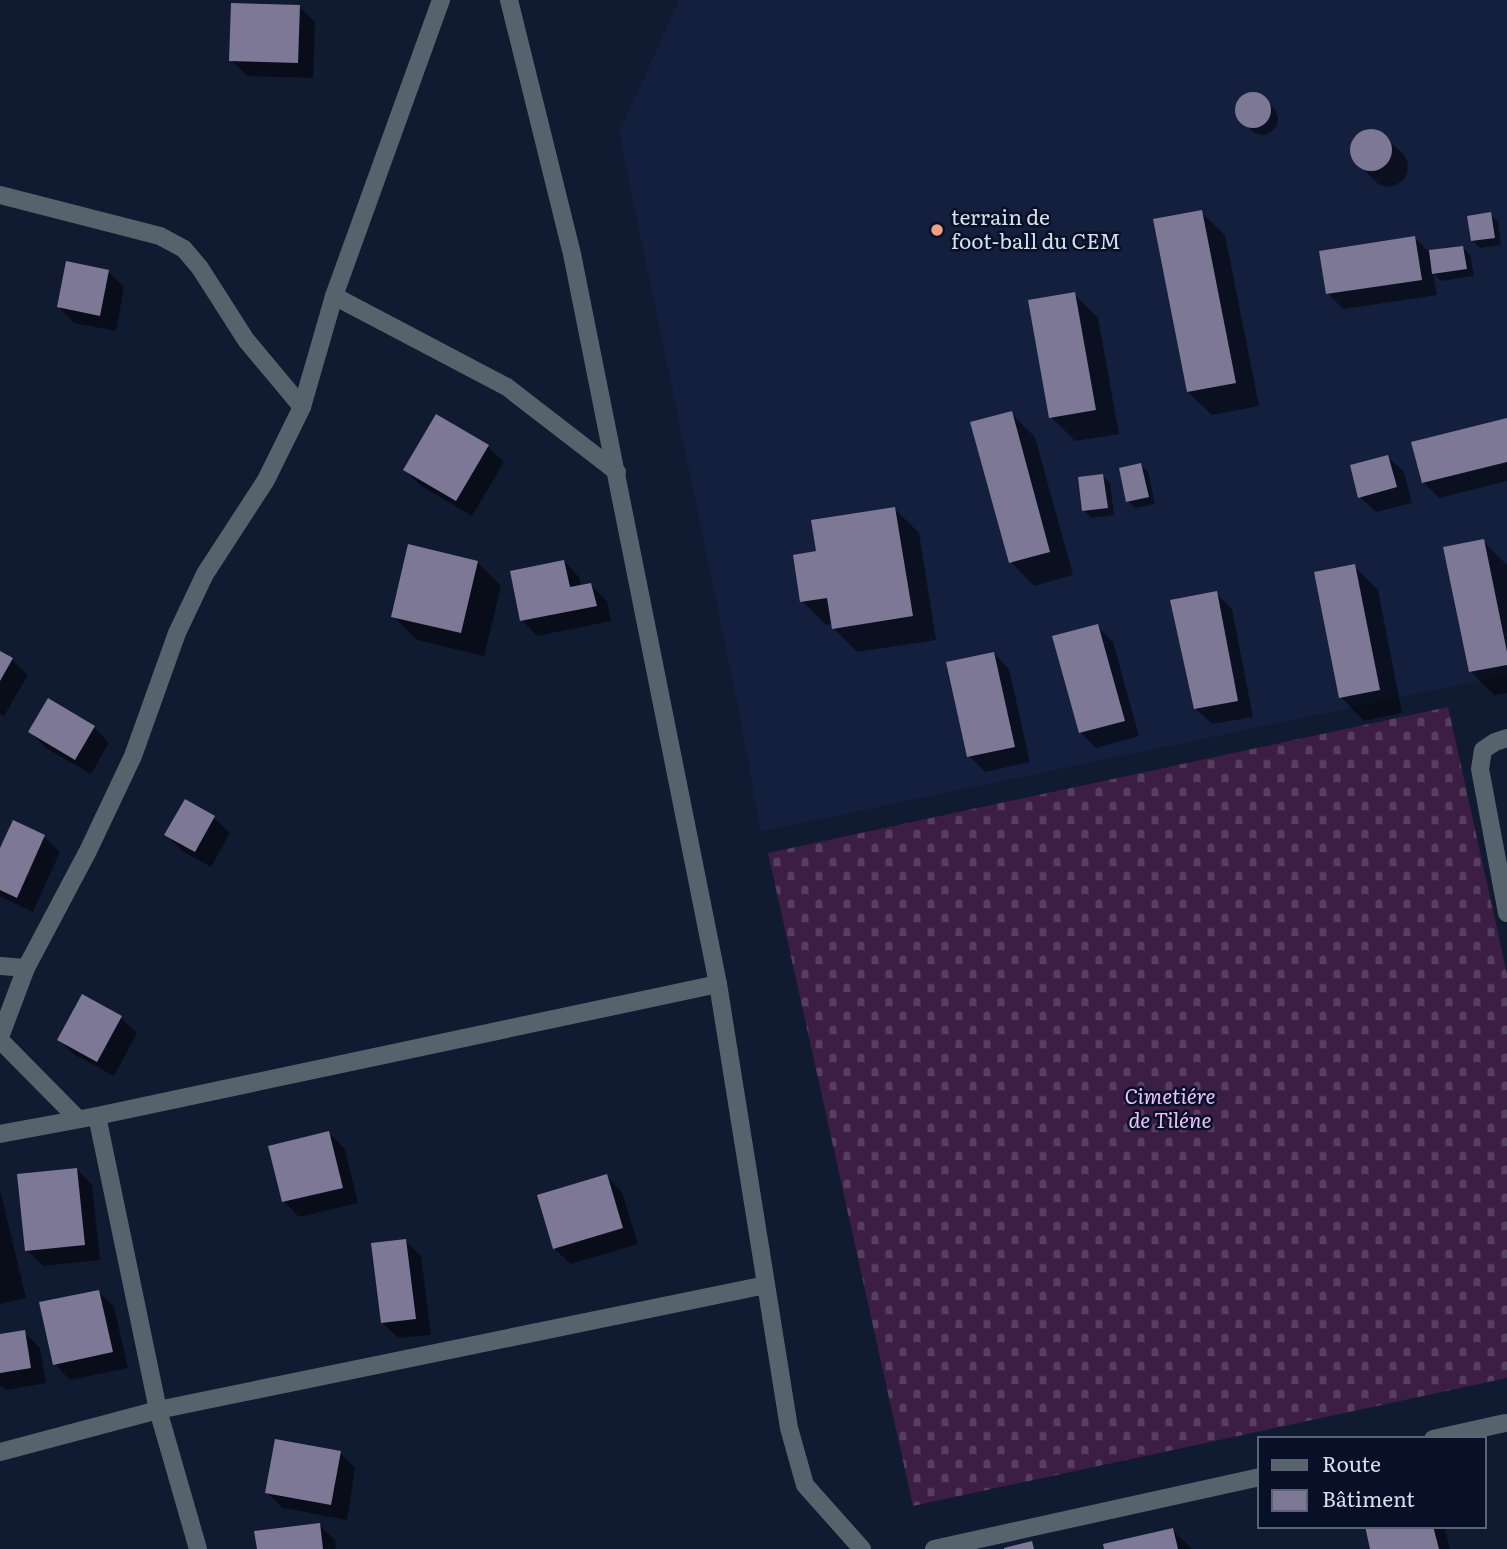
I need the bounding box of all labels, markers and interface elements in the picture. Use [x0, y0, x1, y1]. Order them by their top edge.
place label: terrain de foot-ball du CEM [951, 200, 1121, 255]
marker: terrain de foot-ball du CEM [929, 222, 945, 238]
park label: Cimetiére de Tiléne [1125, 1079, 1215, 1134]
legend [1258, 1437, 1486, 1528]
text: Route [1322, 1447, 1381, 1478]
text: Bâtiment [1322, 1482, 1415, 1513]

